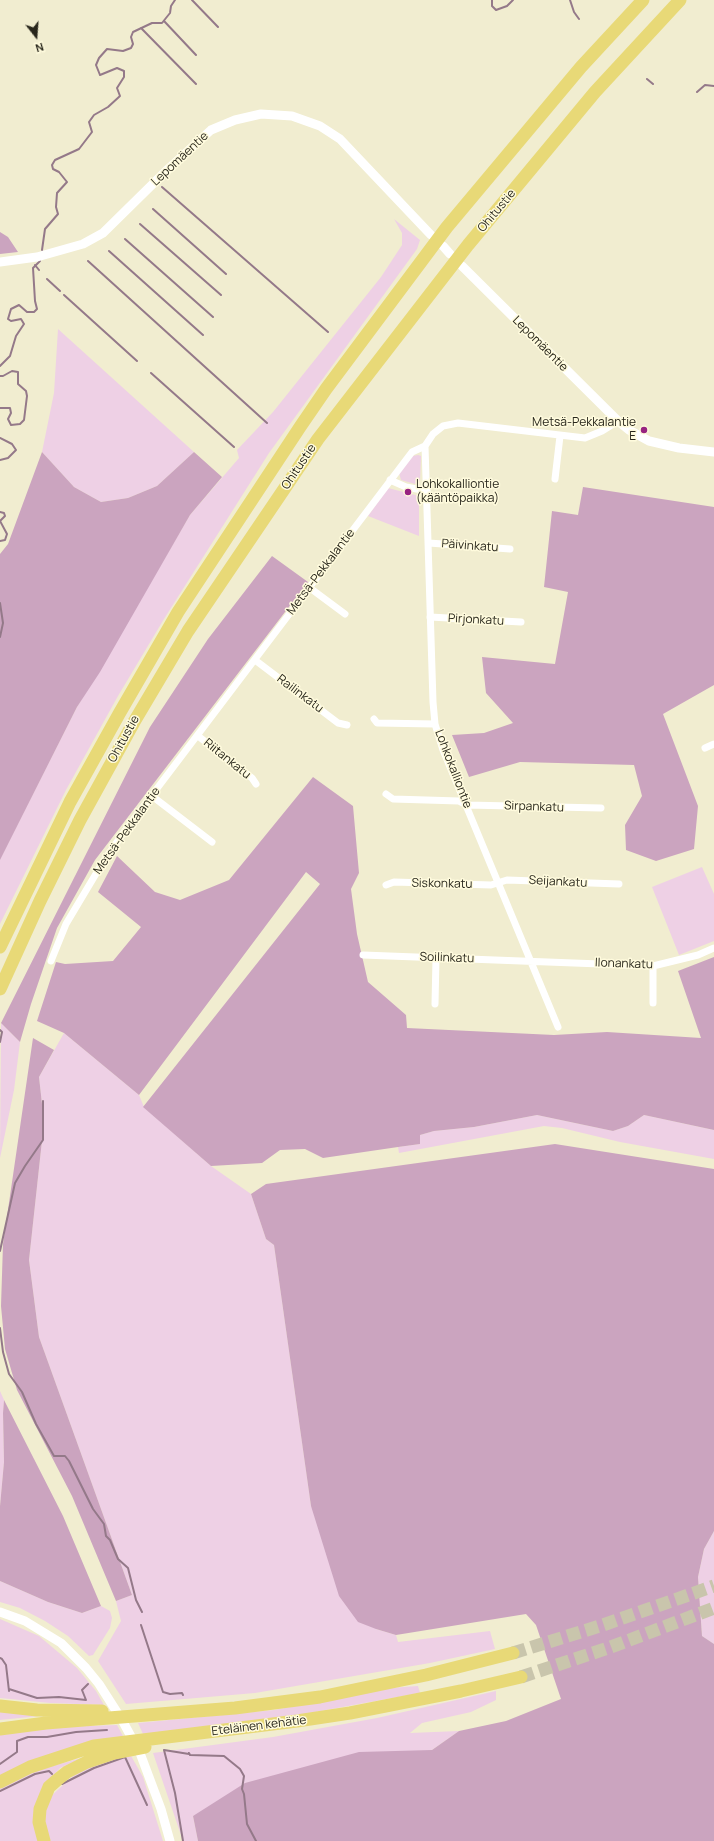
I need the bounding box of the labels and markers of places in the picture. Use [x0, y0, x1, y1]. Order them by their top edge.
place label: Metsä-Pekkalantie E [532, 416, 636, 444]
marker: Metsä-Pekkalantie E [639, 425, 649, 435]
place label: Lohkokalliontie (kääntöpaikka) [416, 478, 499, 506]
marker: Lohkokalliontie (kääntöpaikka) [403, 487, 413, 497]

